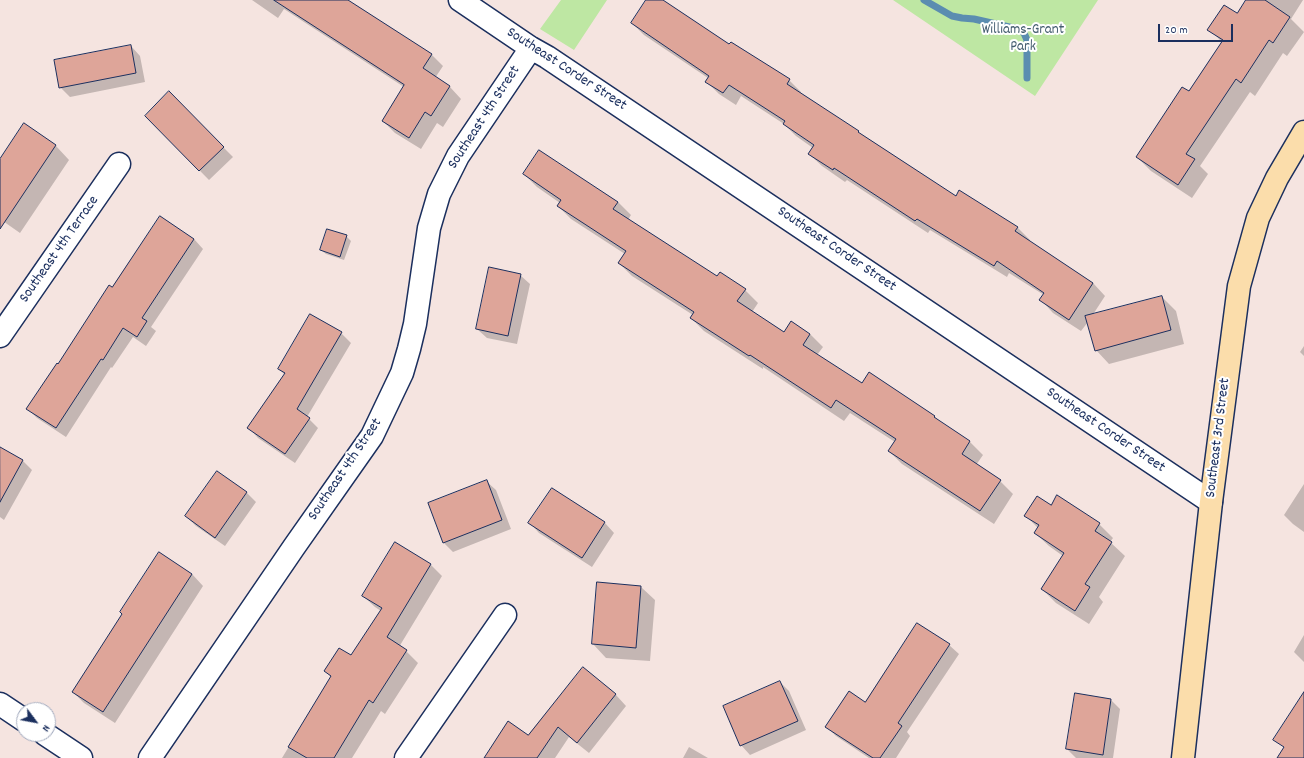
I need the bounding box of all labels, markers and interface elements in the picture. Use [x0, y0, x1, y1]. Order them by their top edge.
scale bar [1160, 16, 1235, 42]
park label: Williams-Grant Park [982, 22, 1064, 57]
text: 20 m [1165, 22, 1188, 39]
street label: Southeast Corder Street [502, 24, 630, 116]
street label: Southeast 4th Street [445, 63, 525, 173]
street label: Southeast 4th Terrace [16, 193, 104, 307]
street label: Southeast Corder Street [773, 203, 899, 297]
street label: Southeast 3rd Street [1203, 377, 1235, 499]
street label: Southeast Corder Street [1042, 384, 1168, 478]
street label: Southeast 4th Street [305, 415, 387, 525]
north arrow [16, 702, 56, 742]
text: N [37, 721, 54, 734]

